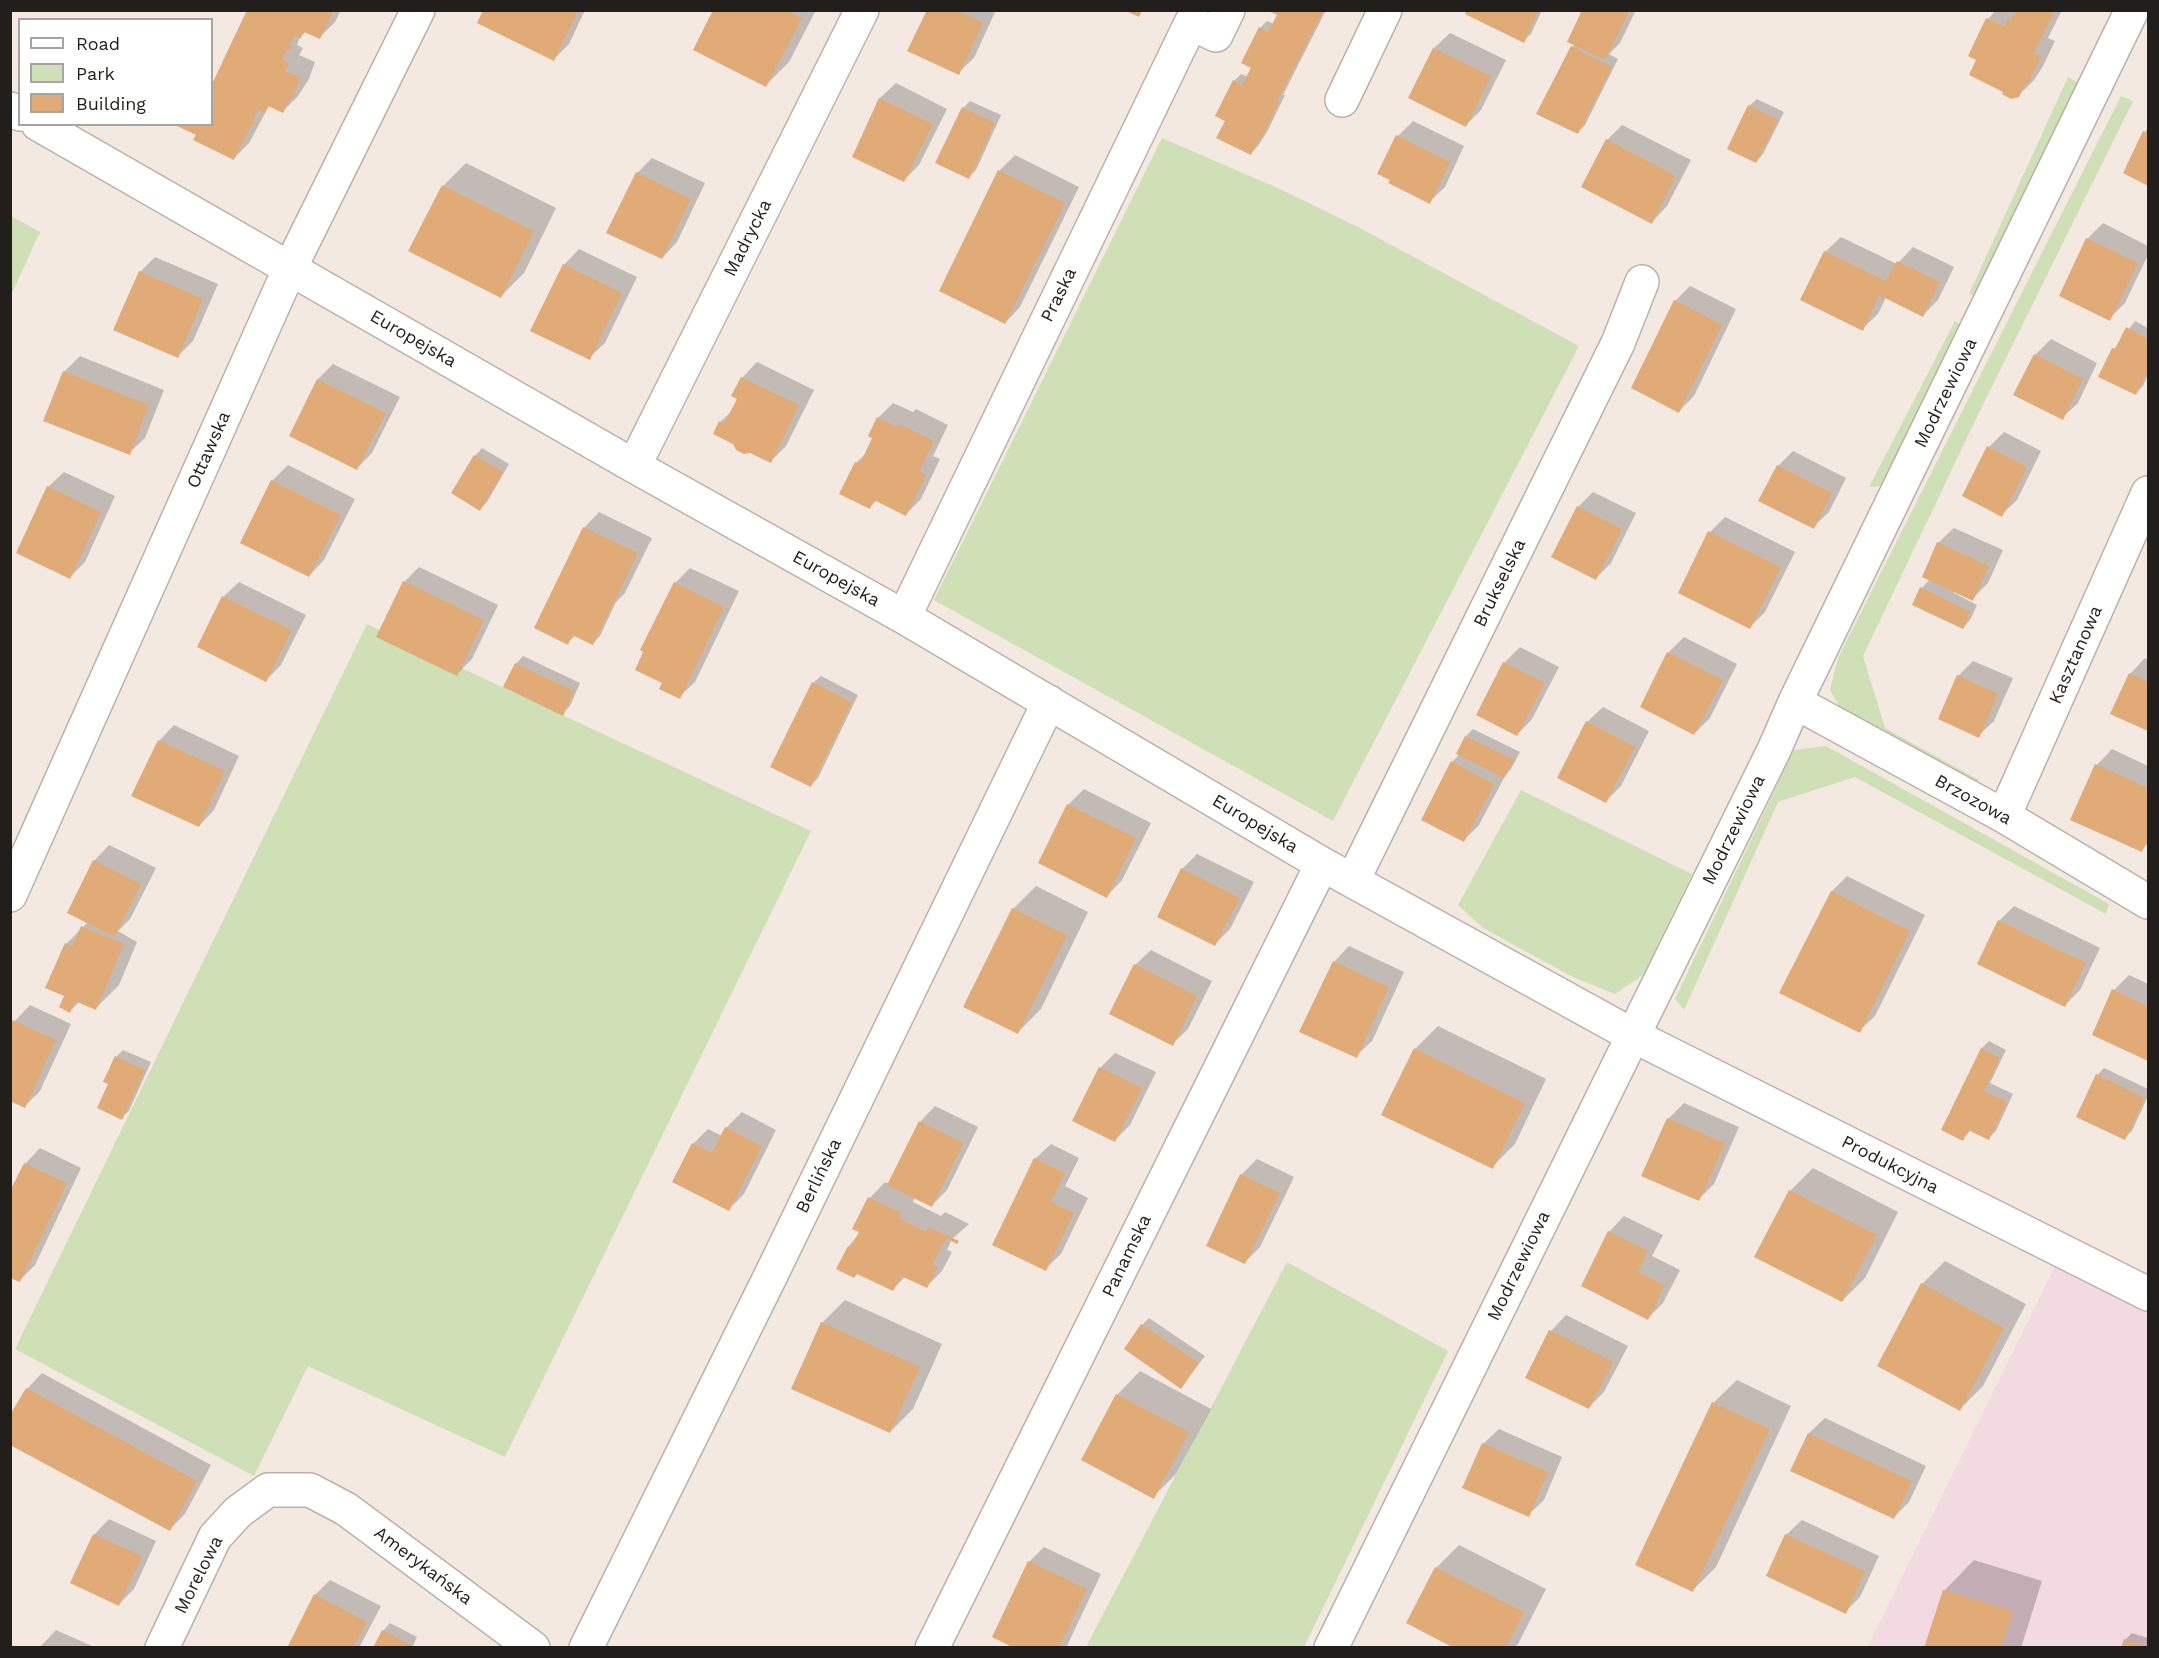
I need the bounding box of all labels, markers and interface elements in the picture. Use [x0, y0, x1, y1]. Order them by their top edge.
legend [18, 18, 213, 126]
text: Road [76, 33, 120, 54]
text: Park [76, 63, 115, 84]
text: Building [76, 93, 146, 114]
street label: Madrycka [719, 196, 777, 280]
street label: Praska [1037, 264, 1081, 326]
street label: Europejska [366, 306, 460, 372]
street label: Modrzewiowa [1910, 334, 1982, 452]
street label: Ottawska [182, 408, 236, 492]
street label: Brukselska [1469, 535, 1531, 631]
street label: Europejska [789, 546, 883, 612]
street label: Kasztanowa [2045, 603, 2107, 707]
street label: Brzozowa [1931, 770, 2015, 830]
street label: Modrzewiowa [1698, 771, 1770, 889]
street label: Europejska [1208, 790, 1302, 858]
street label: Produkcyjna [1838, 1131, 1942, 1199]
street label: Berlińska [792, 1135, 846, 1217]
street label: Modrzewiowa [1483, 1207, 1555, 1325]
street label: Panamska [1098, 1211, 1156, 1301]
street label: Amerykańska [370, 1522, 476, 1610]
street label: Morelowa [170, 1532, 228, 1618]

